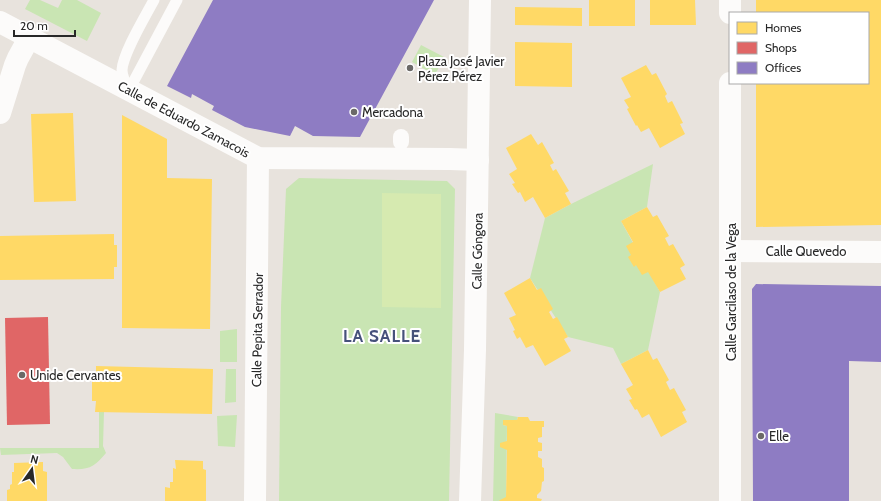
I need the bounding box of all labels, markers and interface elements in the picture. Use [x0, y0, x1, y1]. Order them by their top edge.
scale bar [14, 12, 75, 38]
legend [729, 12, 869, 84]
text: 20 m [20, 18, 48, 33]
text: Homes [765, 20, 802, 35]
text: Shops [765, 40, 797, 55]
place label: Plaza José Javier Pérez Pérez [418, 53, 505, 84]
text: Offices [765, 60, 801, 75]
marker: Plaza José Javier Pérez Pérez [405, 63, 415, 73]
street label: Calle de Eduardo Zamacois [115, 77, 253, 161]
place label: Mercadona [362, 104, 424, 120]
marker: Mercadona [349, 107, 359, 117]
street label: Calle Góngora [468, 212, 486, 290]
street label: Calle Garcilaso de la Vega [723, 222, 739, 361]
street label: Calle Quevedo [766, 243, 846, 259]
street label: Calle Pepita Serrador [248, 272, 266, 387]
district label: LA SALLE [343, 326, 421, 346]
place label: Unide Cervantes [30, 367, 121, 383]
marker: Unide Cervantes [17, 370, 27, 380]
place label: Elle [769, 428, 789, 444]
marker: Elle [756, 431, 766, 441]
north arrow [12, 449, 52, 489]
text: N [29, 452, 40, 467]

